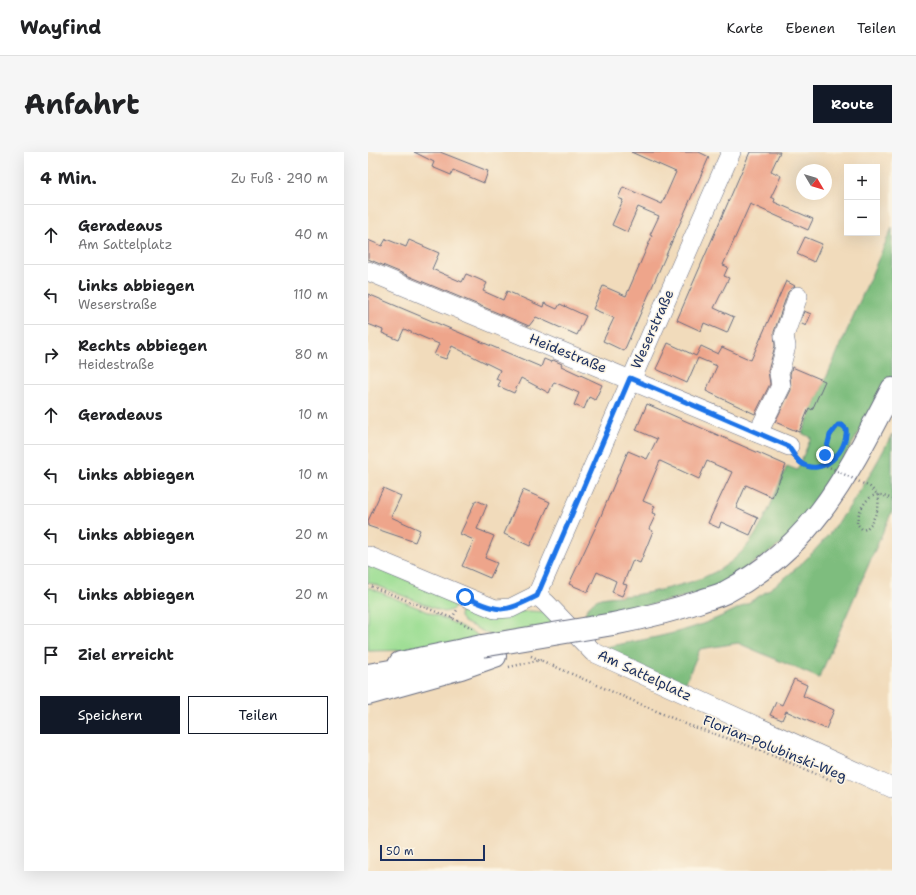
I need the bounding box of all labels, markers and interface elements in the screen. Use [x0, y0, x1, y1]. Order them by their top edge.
text: Wayfind [20, 15, 101, 40]
text: Karte [727, 19, 764, 37]
text: Ebenen [786, 19, 835, 37]
text: Teilen [857, 19, 896, 37]
text: Anfahrt [24, 85, 140, 123]
button: Route [813, 85, 892, 123]
north arrow [796, 164, 832, 200]
map controls [844, 164, 880, 236]
button: + [844, 164, 880, 200]
text: 4 Min. [40, 167, 97, 189]
text: Zu Fuß · 290 m [231, 170, 328, 187]
button: − [844, 200, 880, 236]
text: Geradeaus [78, 216, 163, 236]
icon: ahead [40, 224, 62, 246]
text: 40 m [294, 226, 328, 243]
text: Am Sattelplatz [78, 236, 172, 253]
text: Links abbiegen [78, 276, 194, 296]
icon: left [40, 284, 62, 306]
text: 110 m [293, 286, 328, 303]
street label: Weserstraße [626, 286, 678, 372]
text: Weserstraße [78, 296, 157, 313]
street label: Heidestraße [527, 329, 610, 377]
text: Rechts abbiegen [78, 336, 207, 356]
icon: right [40, 344, 62, 366]
text: 80 m [294, 346, 328, 363]
text: Heidestraße [78, 356, 154, 373]
icon: ahead [40, 404, 62, 426]
text: Geradeaus [78, 405, 163, 425]
text: 10 m [298, 406, 328, 423]
route end [816, 446, 834, 464]
icon: left [40, 464, 62, 486]
text: Links abbiegen [78, 465, 194, 485]
text: 10 m [298, 466, 328, 483]
icon: left [40, 524, 62, 546]
text: Links abbiegen [78, 525, 194, 545]
text: 20 m [295, 526, 328, 543]
icon: left [40, 584, 62, 606]
text: Links abbiegen [78, 585, 194, 605]
text: 20 m [295, 586, 328, 603]
route start [456, 588, 474, 606]
icon: arrive [40, 644, 62, 666]
text: Ziel erreicht [78, 645, 174, 665]
street label: Am Sattelplatz [595, 645, 695, 705]
button: Speichern [40, 696, 180, 734]
button: Teilen [188, 696, 328, 734]
street label: Florian-Polubinski-Weg [700, 711, 850, 785]
scale bar [380, 843, 485, 862]
text: 50 m [386, 844, 414, 859]

